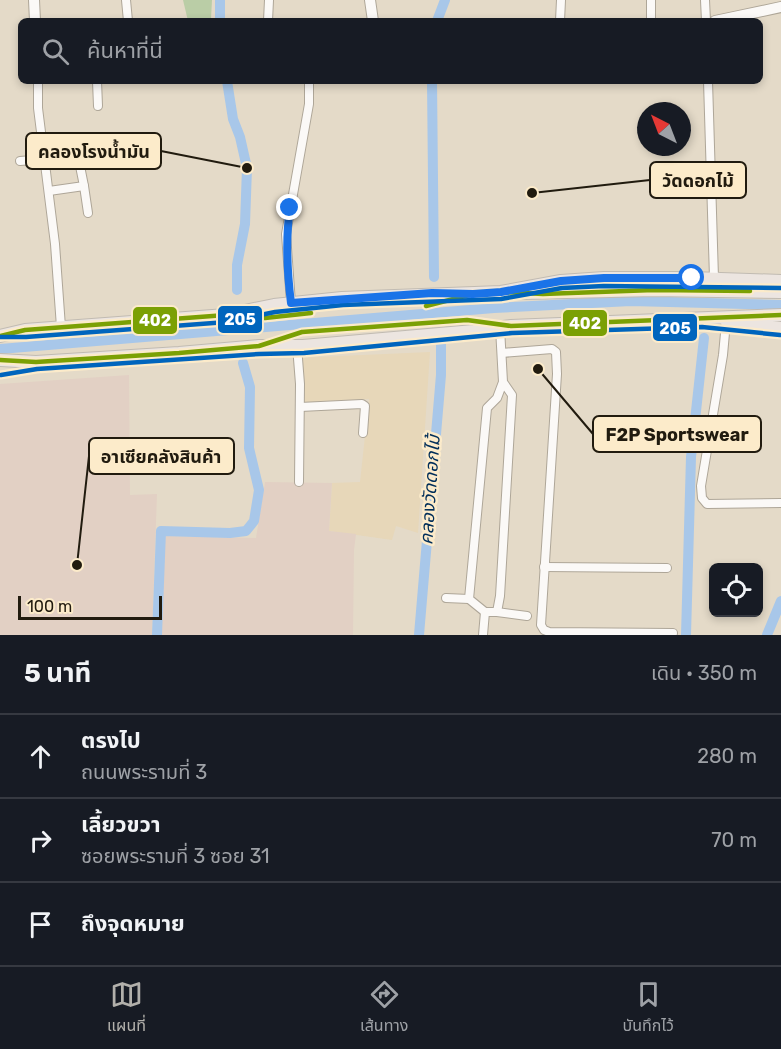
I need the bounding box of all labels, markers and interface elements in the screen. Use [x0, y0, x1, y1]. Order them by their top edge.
search box [18, 18, 763, 84]
icon: search [39, 35, 72, 68]
text: ค้นหาที่นี่ [87, 37, 163, 64]
north arrow [637, 102, 691, 156]
callout: คลองโรงน้ำมัน [26, 133, 161, 169]
text: คลองโรงน้ำมัน [38, 139, 150, 163]
callout: วัดดอกไม้ [650, 162, 746, 198]
text: วัดดอกไม้ [662, 170, 734, 192]
route end [276, 194, 302, 220]
route start [678, 264, 704, 290]
line badge: 205 [217, 305, 263, 334]
line badge: 402 [132, 306, 178, 335]
line badge: 402 [562, 309, 608, 337]
text: 205 [224, 310, 256, 329]
text: 402 [139, 311, 171, 330]
line badge: 205 [652, 313, 698, 342]
text: 402 [569, 314, 601, 333]
text: 205 [659, 319, 691, 338]
callout: F2P Sportswear [593, 416, 761, 452]
text: F2P Sportswear [605, 424, 749, 446]
water label: คลองวัดดอกไม้ [415, 431, 445, 546]
callout: อาเซียคลังสินค้า [89, 438, 234, 474]
text: อาเซียคลังสินค้า [101, 446, 221, 468]
map controls [709, 563, 763, 617]
button: locate [709, 563, 763, 617]
scale bar [18, 593, 162, 620]
text: 100 m [27, 597, 72, 616]
text: 5 นาที [24, 658, 91, 689]
text: เดิน · 350 m [651, 661, 757, 685]
text: ตรงไป [81, 727, 141, 754]
icon: ahead [24, 740, 57, 773]
text: 280 m [697, 744, 757, 768]
text: ถนนพระรามที่ 3 [81, 760, 207, 784]
text: เลี้ยวขวา [81, 811, 161, 838]
icon: right [24, 824, 57, 857]
text: 70 m [711, 828, 757, 852]
text: ซอยพระรามที่ 3 ซอย 31 [81, 844, 270, 868]
icon: arrive [24, 908, 57, 941]
text: ถึงจุดหมาย [81, 910, 185, 937]
tab: แผนที่ [107, 978, 146, 1038]
tab: เส้นทาง [360, 978, 408, 1038]
tab: บันทึกไว้ [623, 978, 674, 1038]

